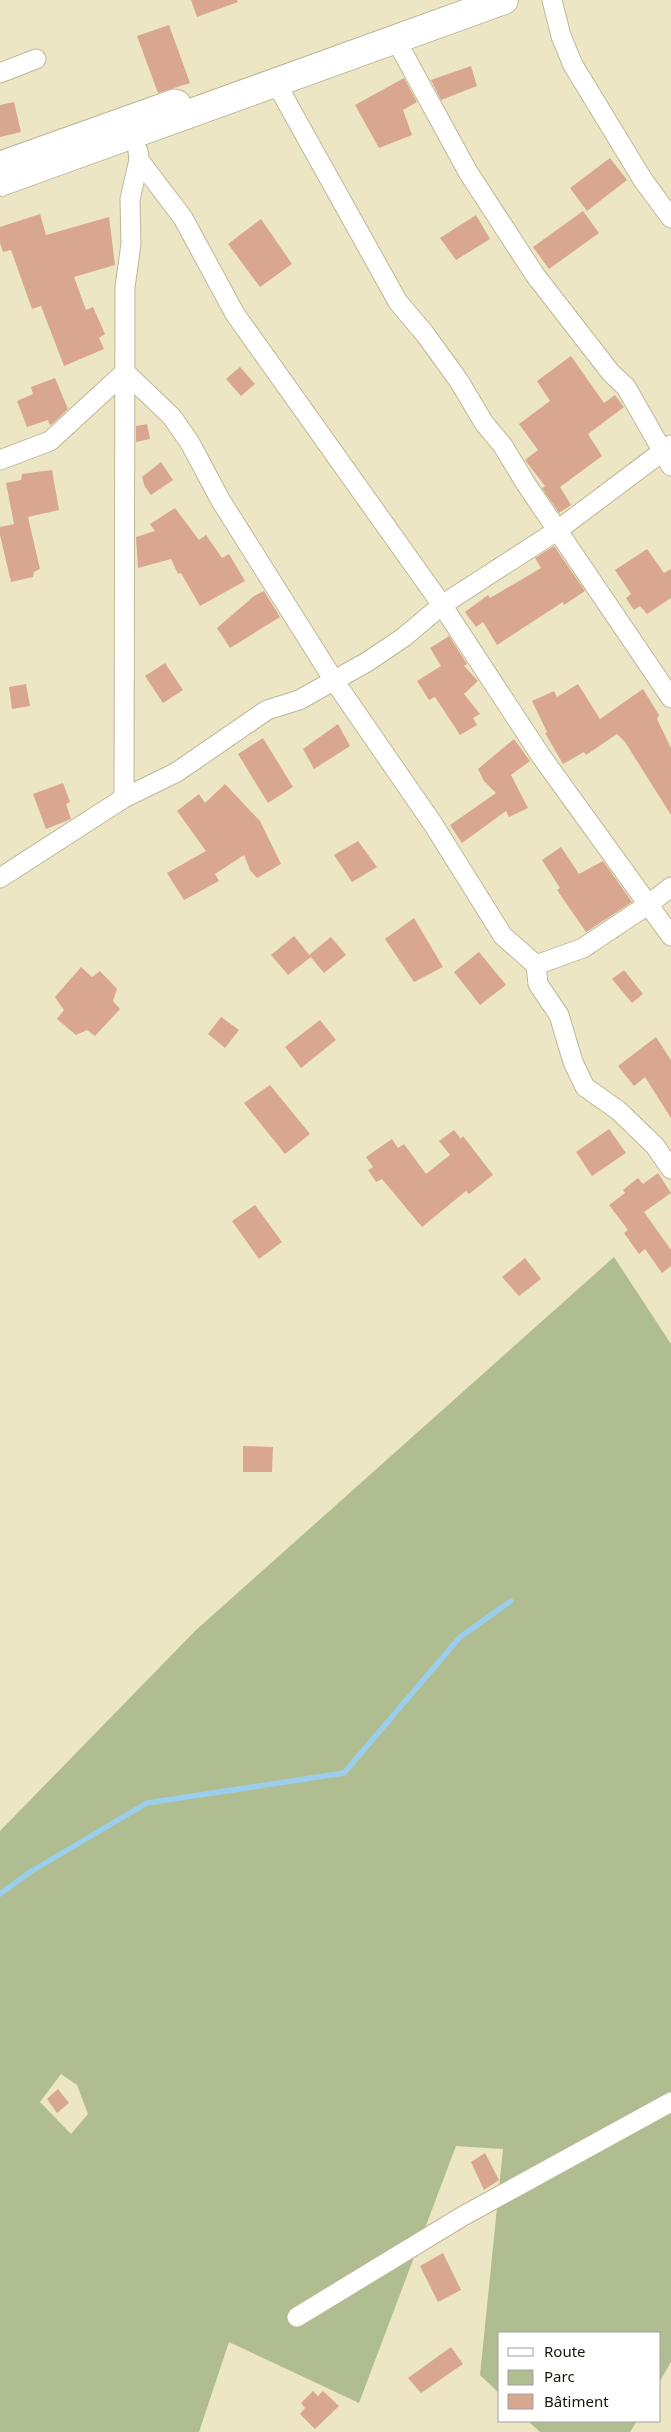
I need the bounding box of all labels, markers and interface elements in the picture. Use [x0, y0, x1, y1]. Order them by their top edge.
legend [498, 2332, 661, 2422]
text: Route [544, 2341, 586, 2361]
text: Parc [544, 2366, 575, 2386]
text: Bâtiment [544, 2391, 609, 2411]

